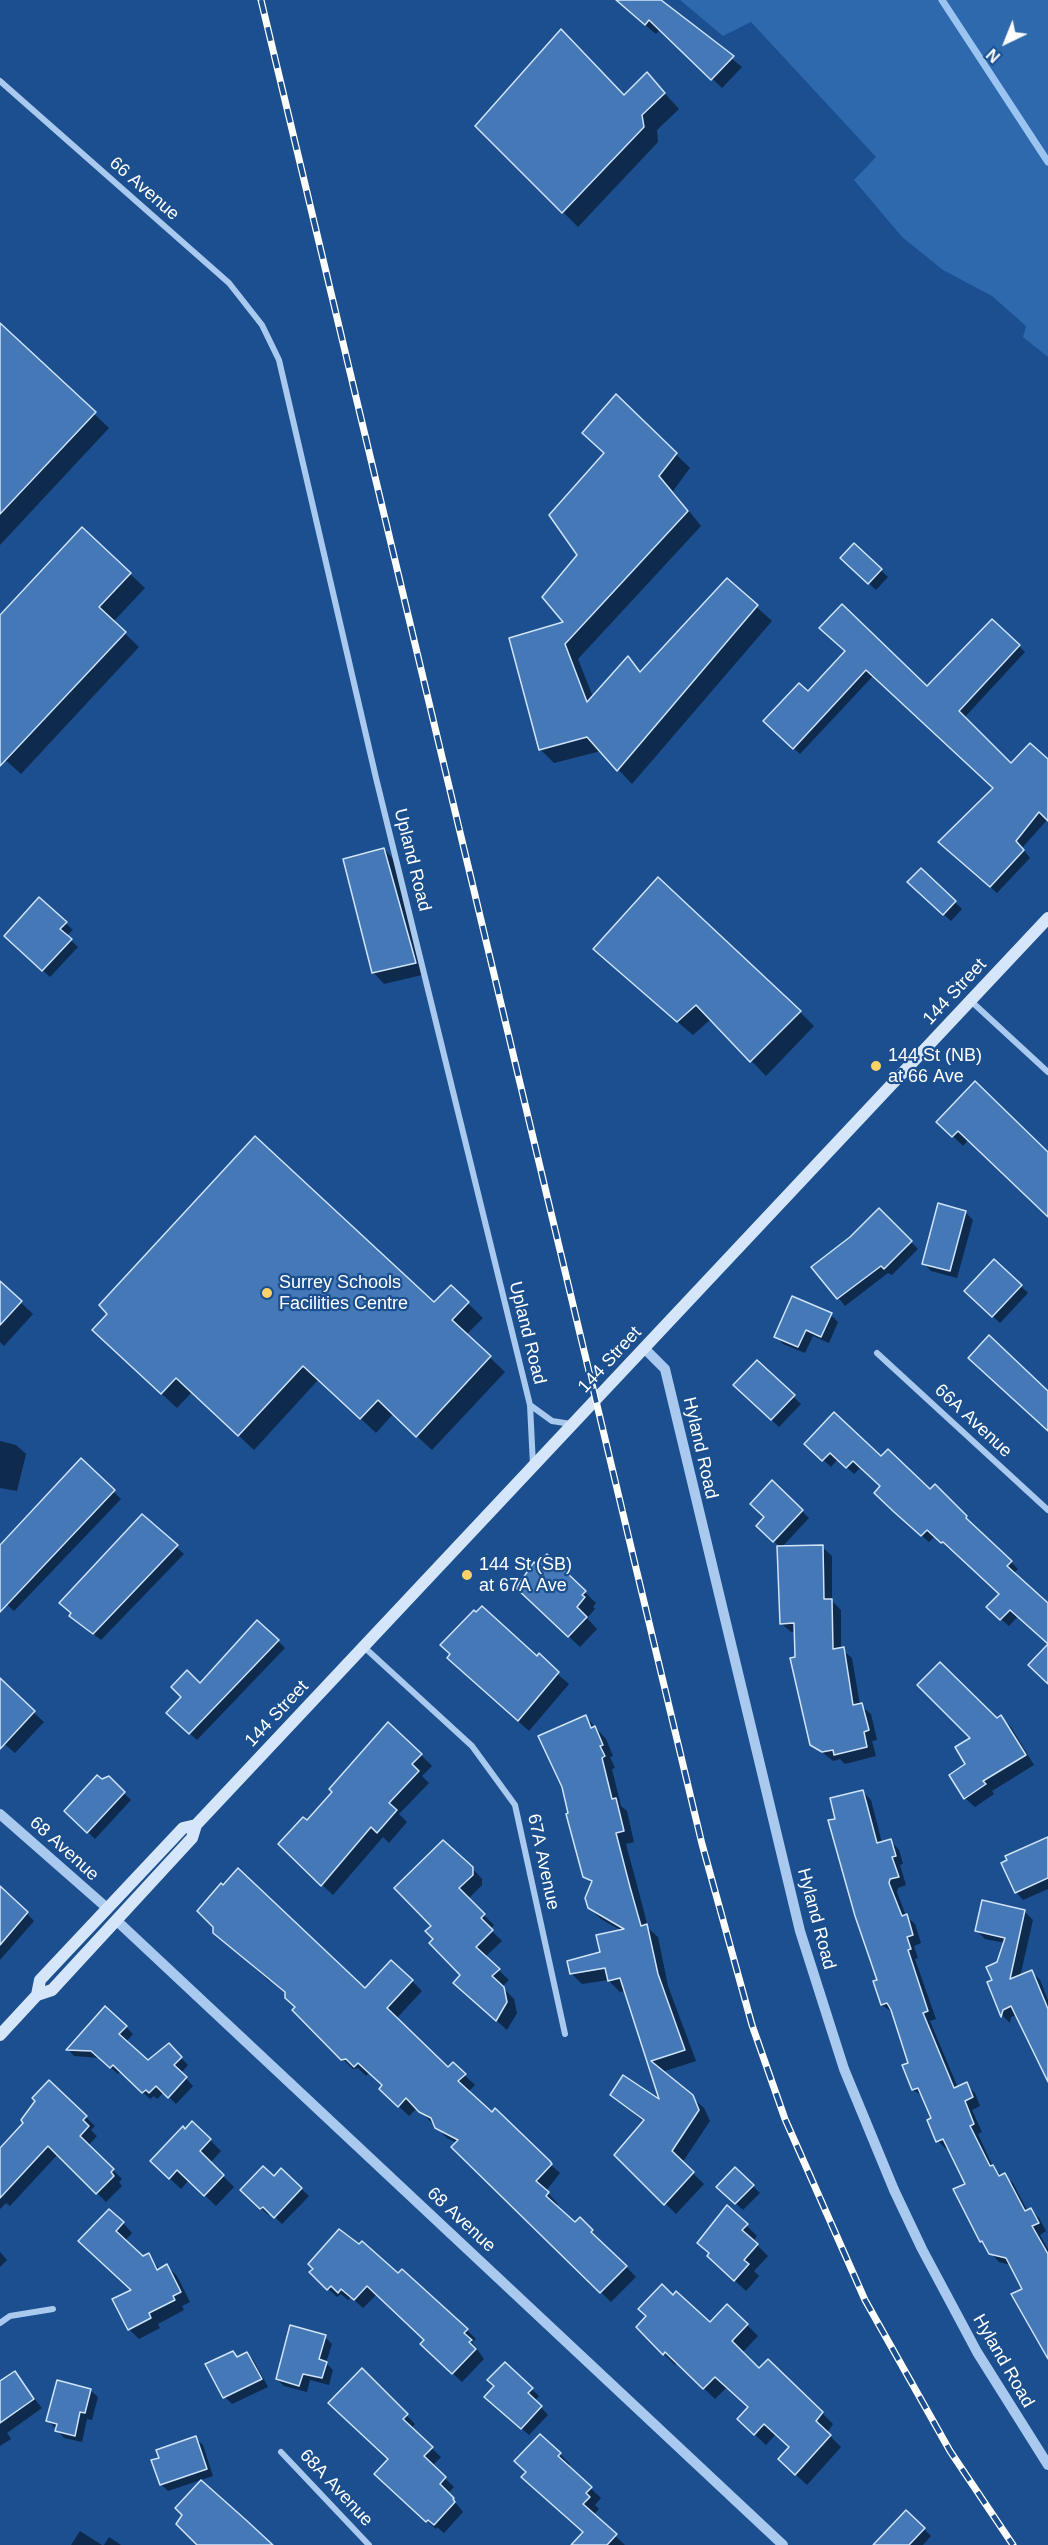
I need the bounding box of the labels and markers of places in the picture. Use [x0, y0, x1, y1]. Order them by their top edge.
place label: 144 St (NB) at 66 Ave [888, 1045, 982, 1088]
marker: 144 St (NB) at 66 Ave [869, 1059, 883, 1073]
place label: Surrey Schools Facilities Centre [279, 1272, 408, 1314]
marker: Surrey Schools Facilities Centre [260, 1286, 274, 1300]
place label: 144 St (SB) at 67A Ave [479, 1554, 572, 1596]
marker: 144 St (SB) at 67A Ave [460, 1568, 474, 1582]

